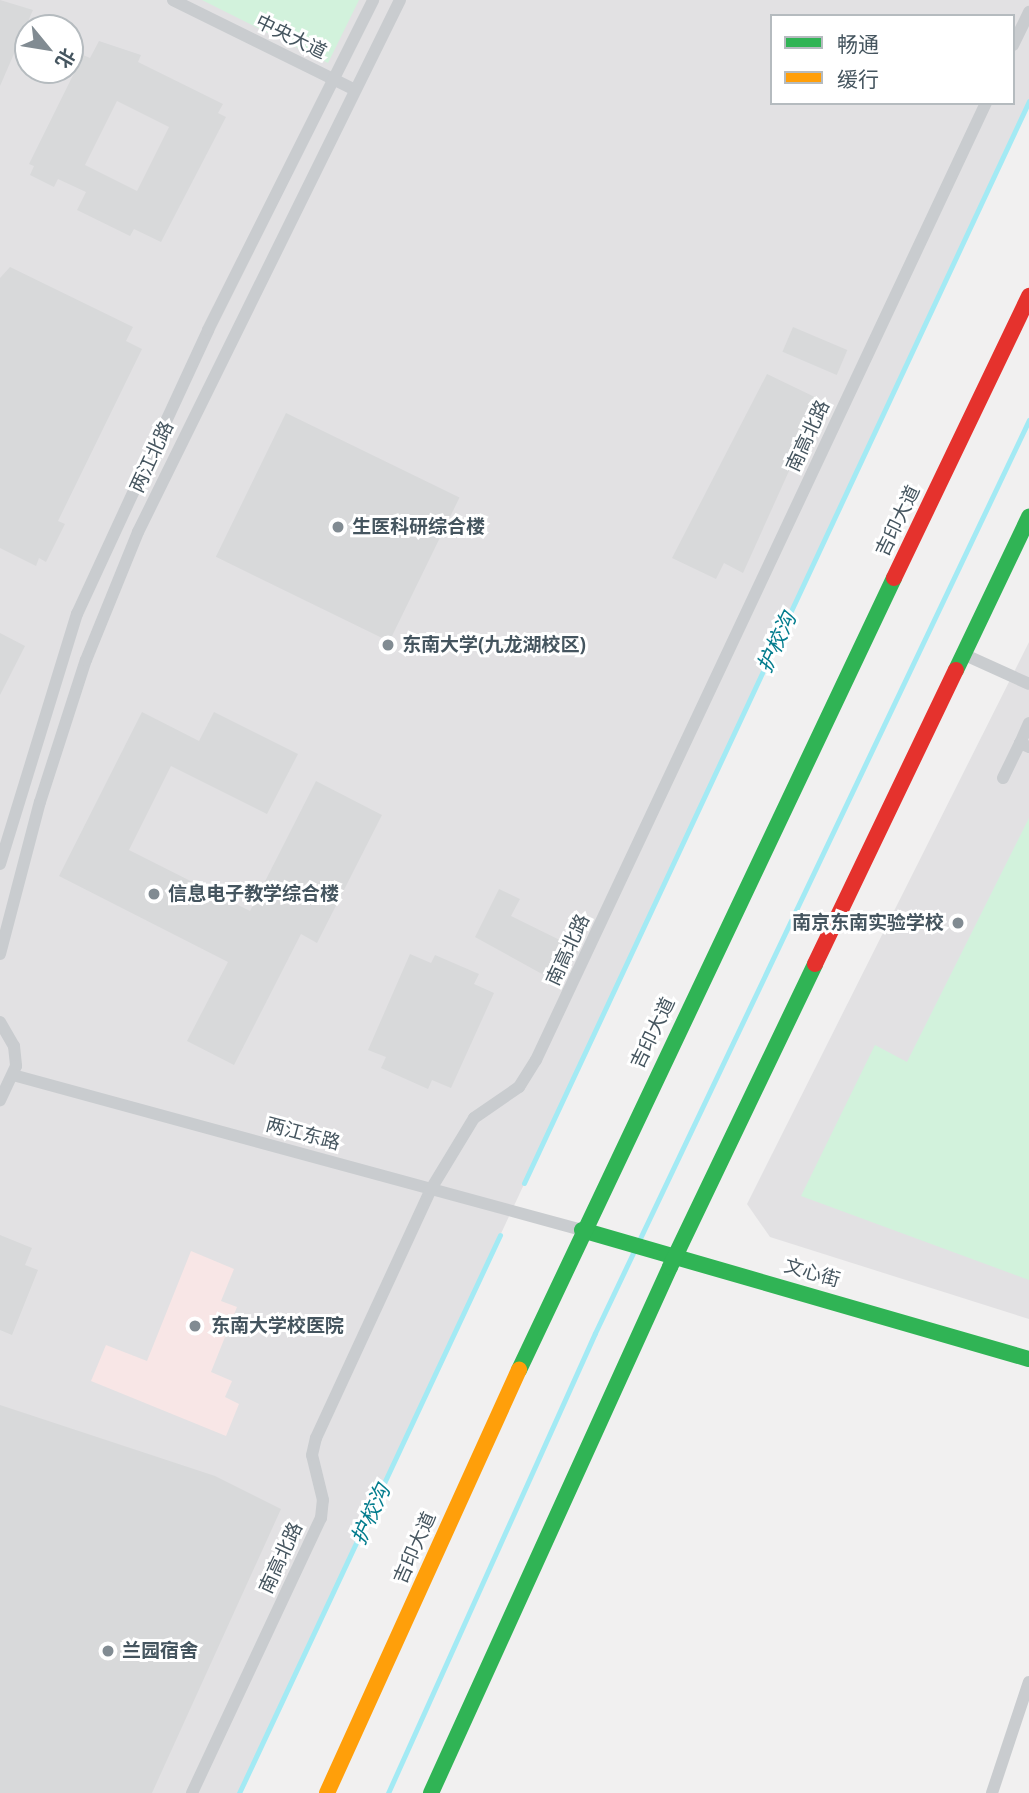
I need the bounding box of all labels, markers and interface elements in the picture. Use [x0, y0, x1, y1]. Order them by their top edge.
street label: 中央大道 [252, 10, 330, 64]
north arrow [14, 14, 84, 84]
legend [770, 14, 1015, 105]
text: 畅通 [837, 30, 879, 58]
text: 北 [49, 44, 81, 73]
text: 缓行 [837, 65, 879, 93]
street label: 南高北路 [782, 397, 834, 475]
street label: 两江北路 [126, 418, 178, 496]
street label: 吉印大道 [871, 482, 925, 560]
place label: 生医科研综合楼 [352, 516, 485, 538]
marker: 生医科研综合楼 [330, 519, 346, 535]
water label: 护校沟 [751, 608, 801, 676]
place label: 东南大学(九龙湖校区) [402, 634, 586, 656]
marker: 东南大学(九龙湖校区) [380, 637, 396, 653]
place label: 信息电子教学综合楼 [168, 883, 339, 905]
marker: 信息电子教学综合楼 [146, 886, 162, 902]
street label: 南高北路 [542, 911, 594, 989]
place label: 南京东南实验学校 [792, 912, 944, 934]
marker: 南京东南实验学校 [950, 915, 966, 931]
street label: 吉印大道 [626, 994, 680, 1072]
street label: 两江东路 [263, 1113, 343, 1155]
street label: 文心街 [781, 1254, 843, 1292]
place label: 东南大学校医院 [211, 1315, 344, 1337]
marker: 东南大学校医院 [185, 1316, 205, 1336]
water label: 护校沟 [345, 1480, 395, 1548]
street label: 吉印大道 [389, 1509, 441, 1587]
street label: 南高北路 [255, 1519, 307, 1597]
place label: 兰园宿舍 [122, 1640, 198, 1662]
marker: 兰园宿舍 [100, 1643, 116, 1659]

